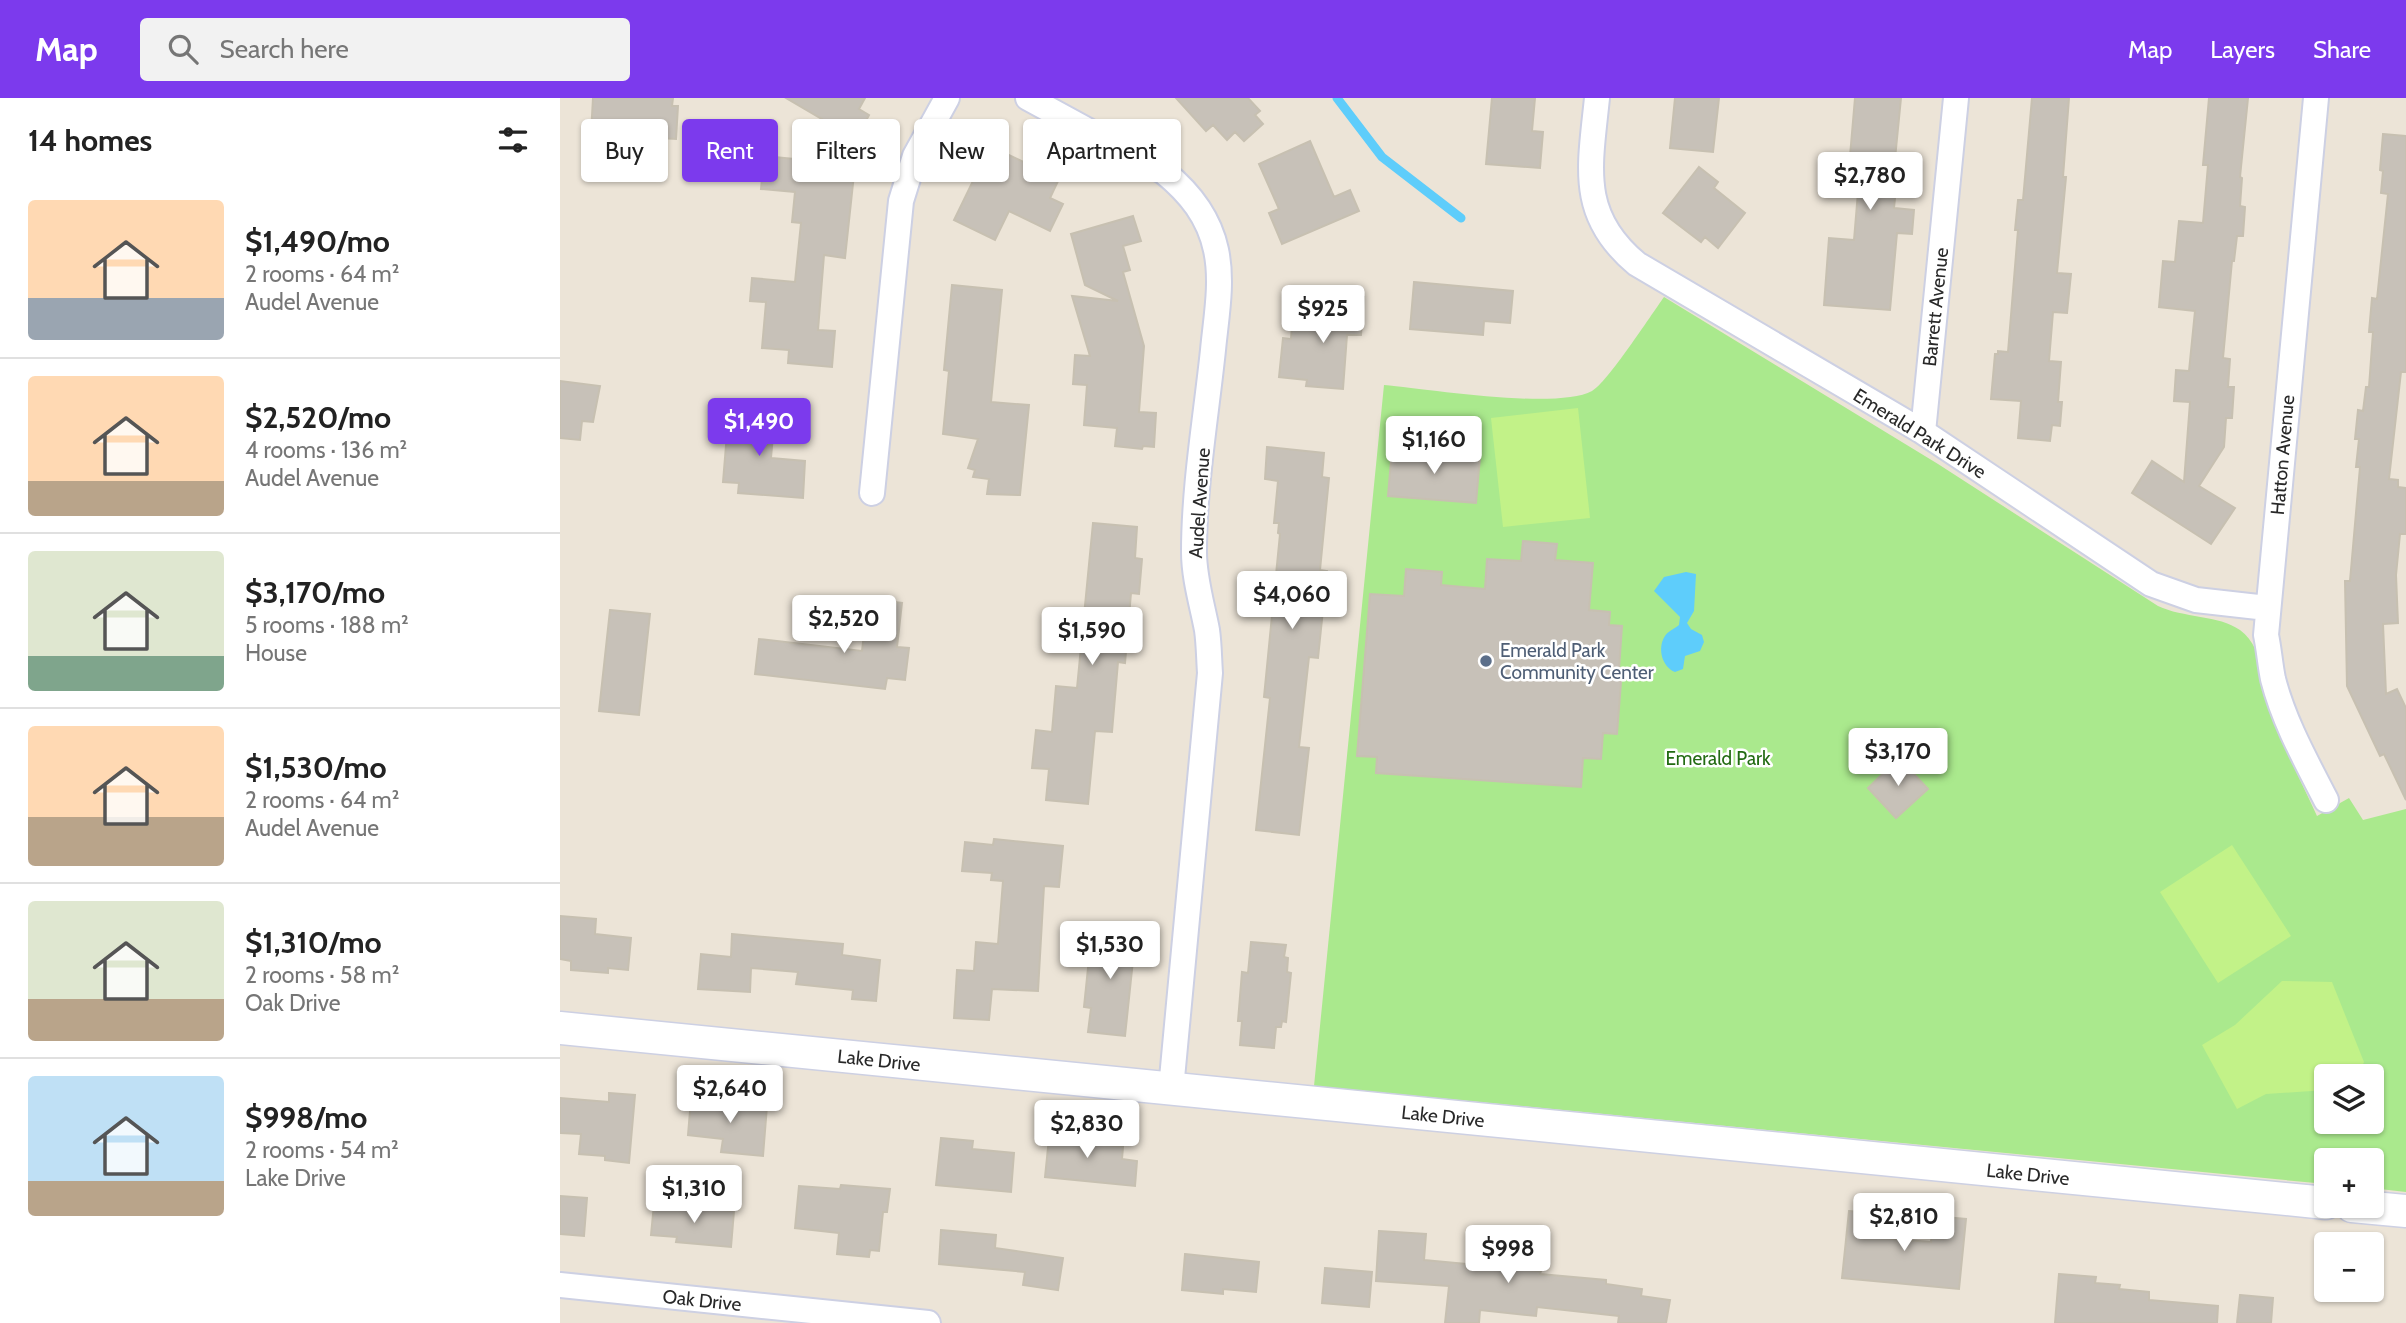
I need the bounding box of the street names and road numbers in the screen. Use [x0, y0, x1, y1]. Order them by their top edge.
street label: Barrett Avenue [1918, 246, 1953, 368]
street label: Emerald Park Drive [1849, 383, 1991, 484]
street label: Hatton Avenue [2266, 394, 2299, 516]
street label: Audel Avenue [1184, 447, 1215, 559]
street label: Lake Drive [836, 1045, 922, 1076]
street label: Lake Drive [1400, 1101, 1486, 1132]
street label: Lake Drive [1985, 1159, 2071, 1190]
street label: Oak Drive [661, 1285, 743, 1316]

